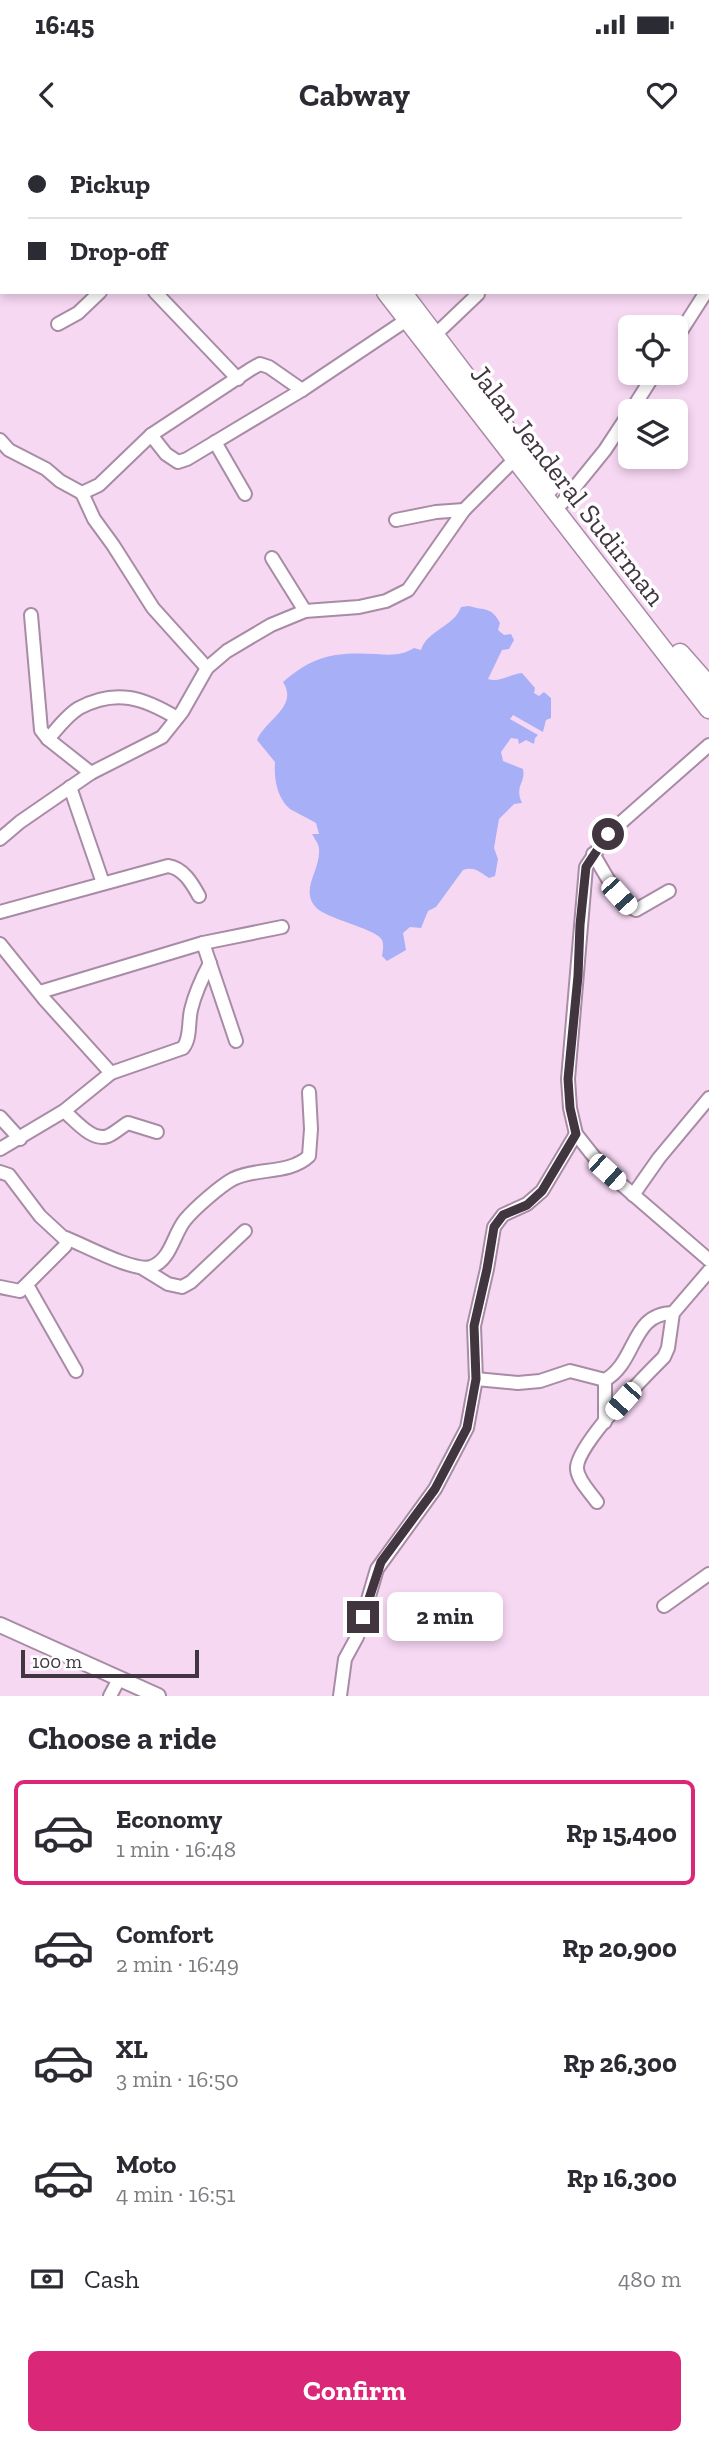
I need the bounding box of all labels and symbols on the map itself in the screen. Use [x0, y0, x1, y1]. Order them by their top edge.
street label: Jalan Jenderal Sudirman [464, 358, 672, 612]
route start [592, 818, 624, 850]
car [598, 873, 641, 919]
car [585, 1150, 630, 1194]
car [602, 1378, 645, 1424]
callout: 2 min [388, 1592, 503, 1642]
route end [347, 1601, 379, 1633]
scale bar [21, 1647, 200, 1679]

